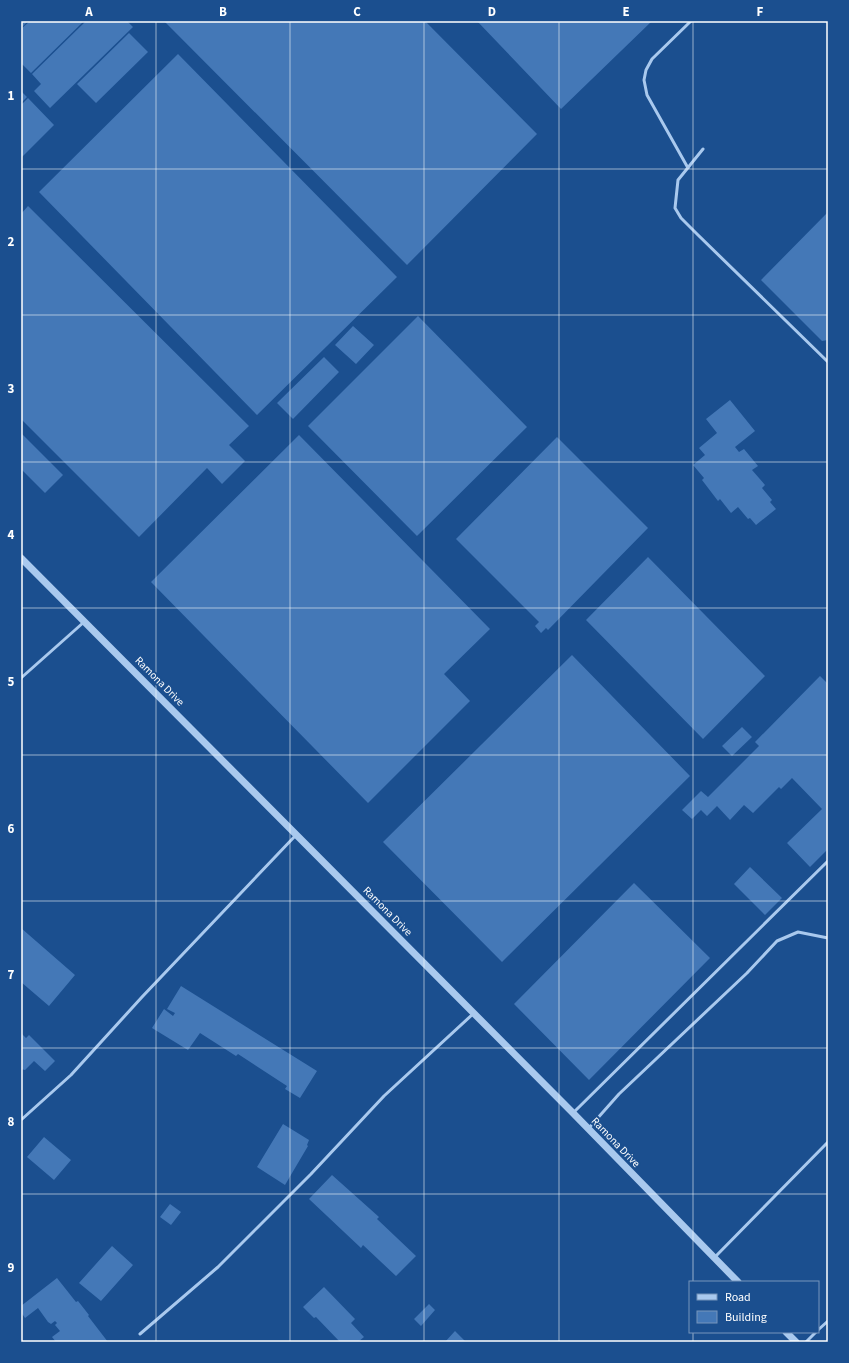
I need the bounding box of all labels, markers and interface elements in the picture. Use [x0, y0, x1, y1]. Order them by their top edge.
text: A [84, 3, 93, 21]
text: B [219, 3, 227, 21]
text: C [353, 3, 361, 21]
text: D [488, 3, 496, 21]
text: E [622, 3, 630, 21]
text: F [757, 3, 764, 21]
text: 1 [8, 87, 15, 105]
text: 2 [8, 233, 15, 251]
text: 3 [8, 380, 15, 398]
text: 4 [8, 526, 15, 544]
street label: Ramona Drive [132, 653, 188, 710]
text: 5 [8, 673, 15, 691]
text: 6 [8, 820, 15, 838]
street label: Ramona Drive [360, 883, 416, 940]
text: 7 [8, 966, 15, 984]
text: 8 [8, 1113, 15, 1131]
street label: Ramona Drive [588, 1114, 644, 1171]
text: 9 [8, 1259, 15, 1277]
legend [689, 1281, 819, 1333]
text: Road [725, 1289, 751, 1306]
text: Building [725, 1309, 767, 1326]

